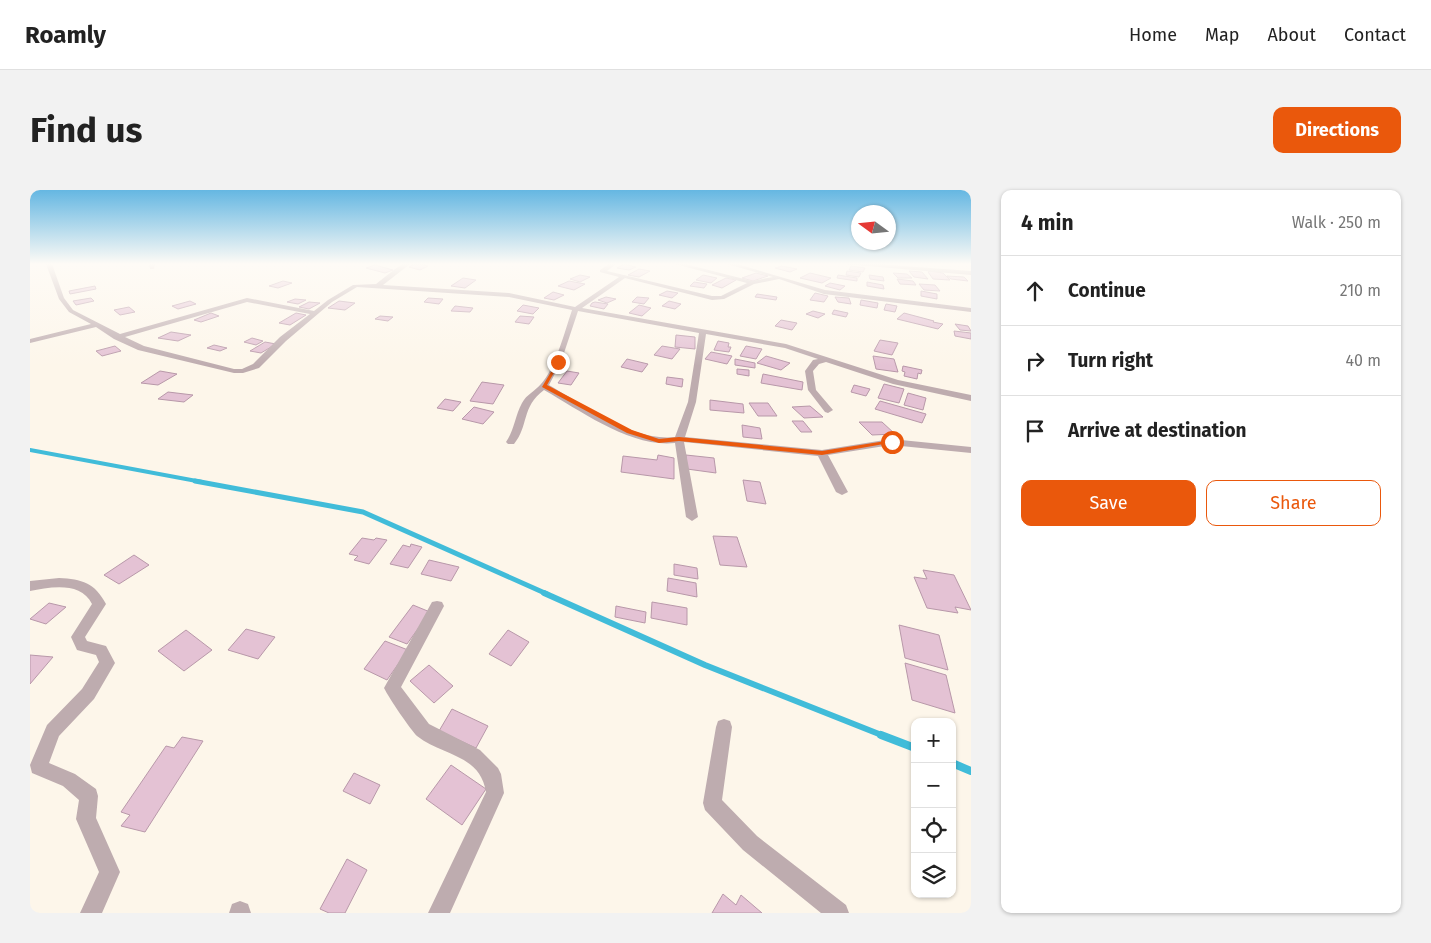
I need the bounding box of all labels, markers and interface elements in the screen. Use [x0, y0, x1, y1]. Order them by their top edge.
text: Roamly [25, 21, 106, 49]
text: Home [1129, 24, 1177, 46]
text: Map [1205, 24, 1239, 46]
text: About [1267, 24, 1316, 46]
text: Contact [1344, 24, 1406, 46]
button: Directions [1273, 107, 1401, 153]
text: Find us [30, 109, 142, 151]
north arrow [851, 205, 896, 250]
text: 4 min [1021, 210, 1074, 236]
text: Walk · 250 m [1292, 213, 1381, 232]
icon: ahead [1021, 277, 1049, 305]
text: Continue [1068, 279, 1146, 302]
text: 210 m [1340, 281, 1381, 300]
icon: right [1021, 347, 1049, 375]
text: Turn right [1068, 349, 1153, 372]
route end [547, 351, 570, 374]
text: 40 m [1346, 351, 1381, 370]
icon: arrive [1021, 417, 1049, 445]
text: Arrive at destination [1068, 419, 1247, 442]
route start [881, 431, 904, 454]
button: Save [1021, 480, 1196, 526]
button: Share [1206, 480, 1381, 526]
map controls [911, 718, 956, 898]
button: + [911, 718, 956, 763]
button: − [911, 763, 956, 808]
button: locate [911, 808, 956, 853]
button: layers [911, 853, 956, 898]

